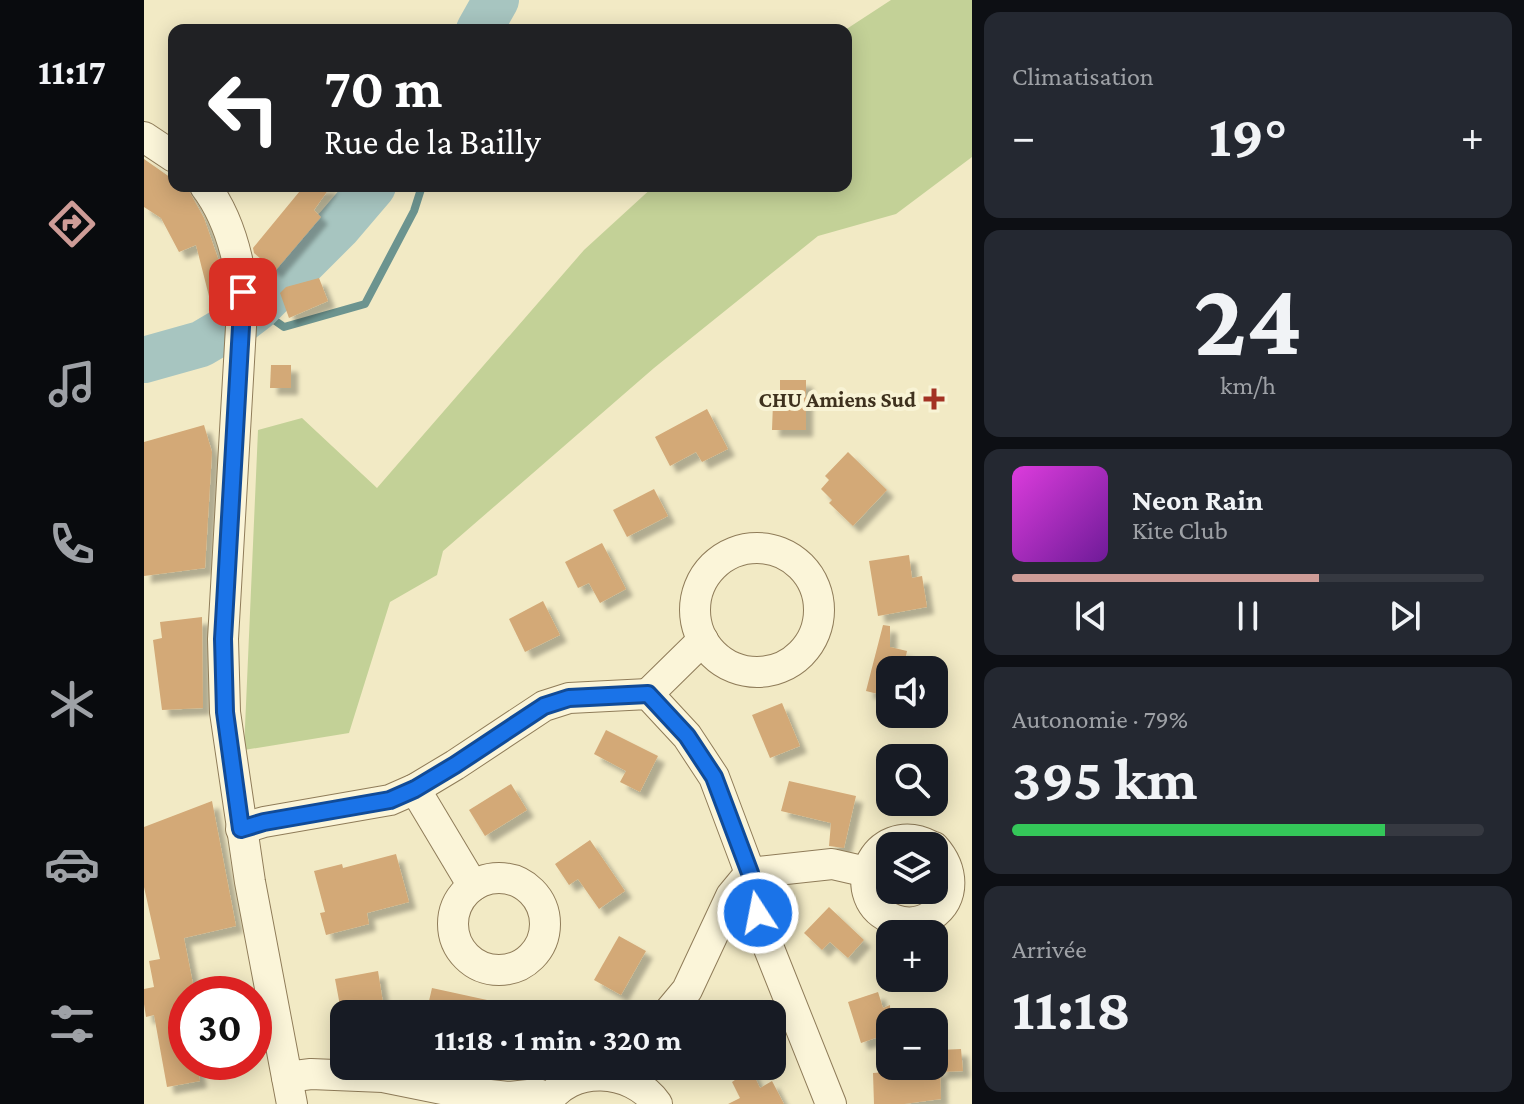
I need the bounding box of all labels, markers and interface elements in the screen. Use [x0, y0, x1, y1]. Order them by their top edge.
text: 11:17 [38, 52, 106, 92]
icon: left [192, 56, 296, 160]
text: 70 m [324, 57, 443, 119]
text: Climatisation [1012, 62, 1154, 91]
text: 19° [1209, 102, 1287, 169]
text: − [1012, 112, 1035, 160]
text: + [1461, 112, 1484, 160]
text: Rue de la Bailly [324, 122, 541, 162]
icon: directions [44, 196, 100, 252]
pin [209, 258, 277, 326]
text: 24 [1193, 261, 1303, 376]
icon: arrive [221, 270, 265, 314]
icon: music [44, 356, 100, 412]
text: km/h [1220, 371, 1276, 400]
place label: CHU Amiens Sud [759, 387, 916, 412]
marker: CHU Amiens Sud [923, 388, 945, 410]
text: Neon Rain [1132, 483, 1263, 516]
icon: phone [44, 516, 100, 572]
text: Kite Club [1132, 516, 1228, 545]
icon: previous [1069, 594, 1113, 638]
icon: pause [1226, 594, 1270, 638]
icon: next [1383, 594, 1427, 638]
map controls [876, 656, 948, 1080]
button: sound [876, 656, 948, 728]
icon: climate [44, 676, 100, 732]
text: Autonomie · 79% [1012, 705, 1188, 734]
button: search [876, 744, 948, 816]
text: 395 km [1012, 745, 1198, 812]
button: layers [876, 832, 948, 904]
icon: car [44, 836, 100, 892]
position arrow [716, 871, 800, 955]
button: + [876, 920, 948, 992]
text: Arrivée [1012, 935, 1087, 964]
text: 11:18 [1012, 975, 1131, 1042]
speed limit sign: 30 [168, 976, 272, 1080]
icon: filters [44, 996, 100, 1052]
button: − [876, 1008, 948, 1080]
text: 11:18 · 1 min · 320 m [434, 1023, 682, 1056]

